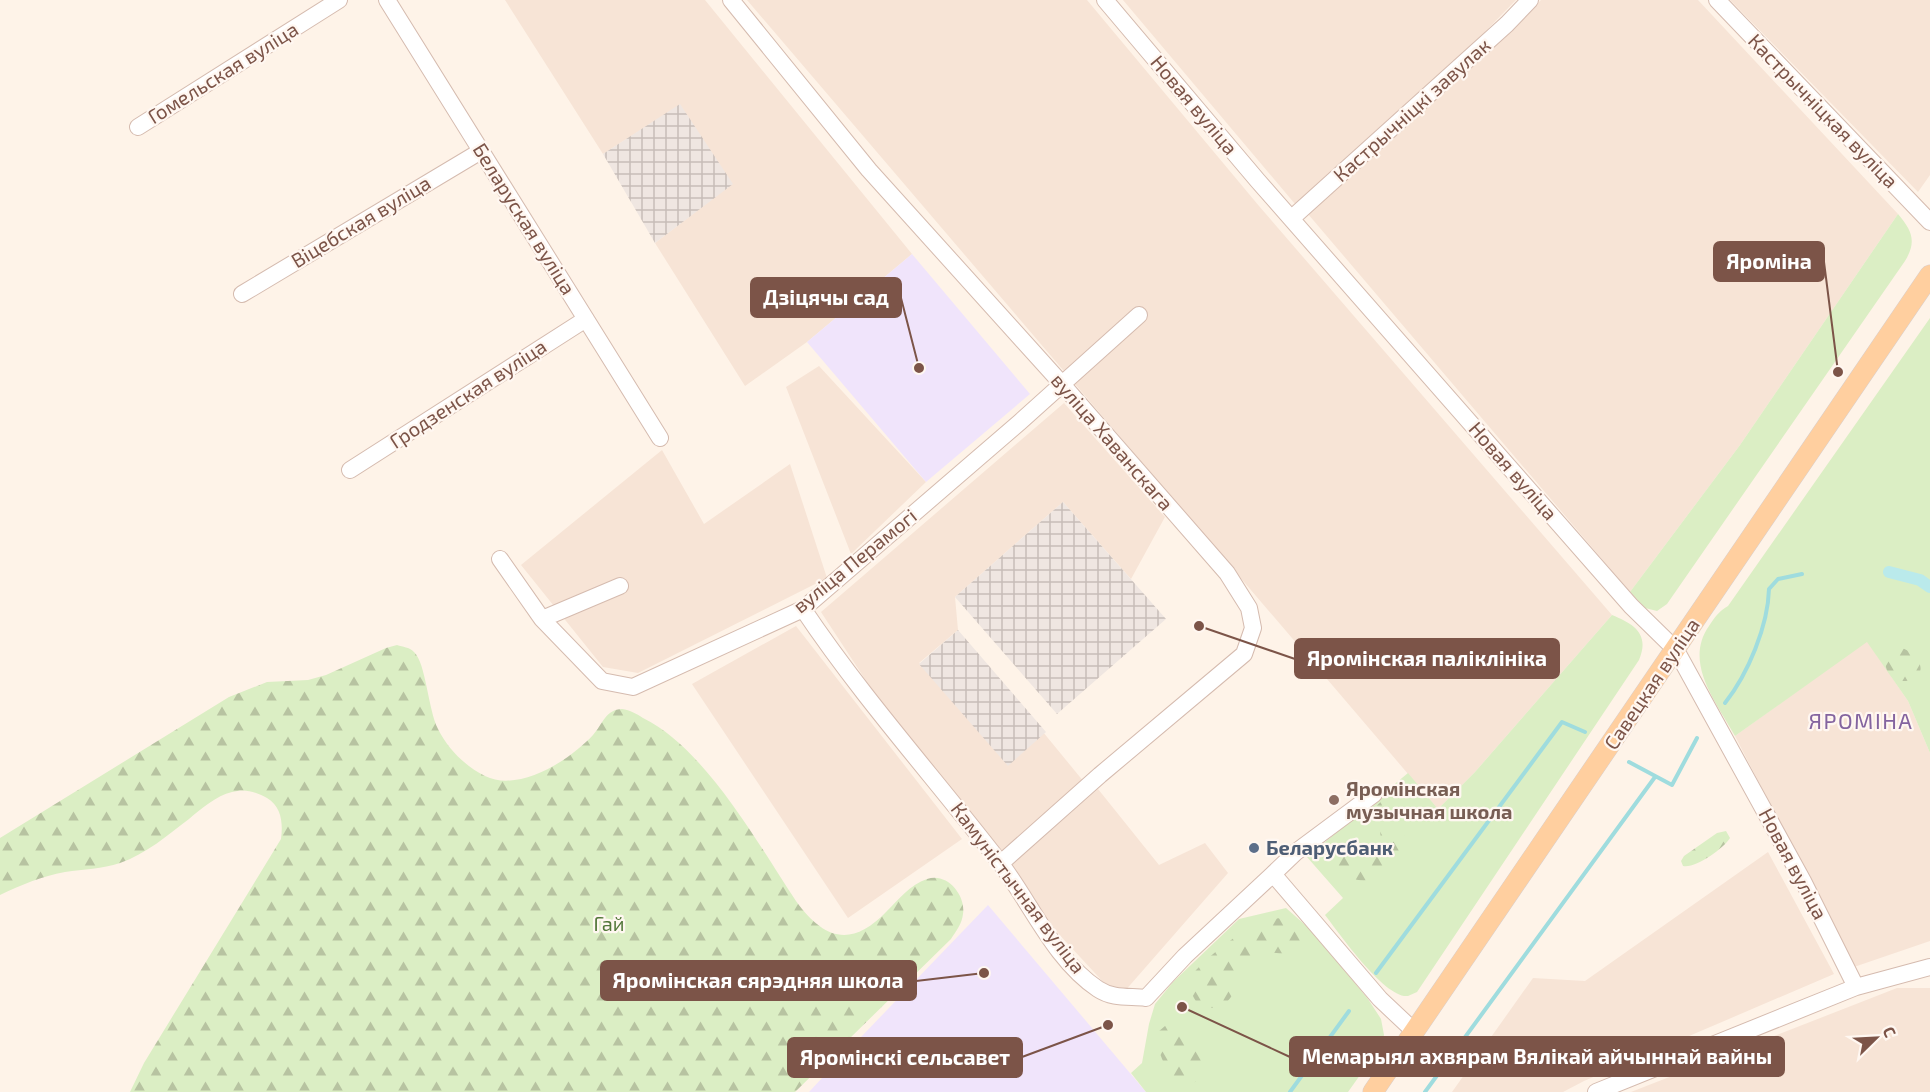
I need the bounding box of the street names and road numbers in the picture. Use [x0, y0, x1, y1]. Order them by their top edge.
street label: Гомельская вуліца [143, 16, 303, 129]
street label: Кастрычніцкая вуліца [1743, 28, 1904, 193]
street label: Кастрычніцкі завулак [1328, 32, 1496, 187]
street label: Новая вуліца [1145, 50, 1243, 160]
street label: Беларуская вуліца [468, 138, 581, 299]
street label: Віцебская вуліца [286, 170, 435, 273]
street label: Гродзенская вуліца [384, 333, 551, 454]
street label: вуліца Хаванскага [1046, 368, 1179, 515]
street label: Новая вуліца [1464, 416, 1563, 525]
street label: вуліца Перамогі [788, 503, 922, 618]
street label: Савецкая вуліца [1598, 613, 1705, 754]
street label: Камуністычная вуліца [946, 797, 1091, 978]
street label: Новая вуліца [1754, 804, 1833, 924]

